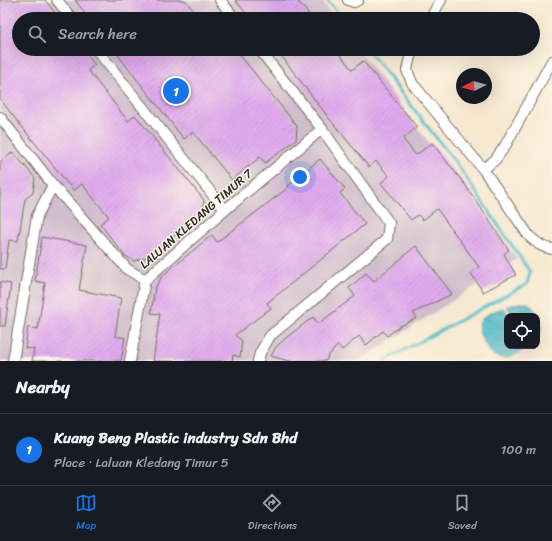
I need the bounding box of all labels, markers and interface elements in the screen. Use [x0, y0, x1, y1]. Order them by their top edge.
search box [12, 12, 540, 56]
text: Search here [58, 21, 137, 47]
icon: search [26, 23, 48, 45]
north arrow [456, 68, 492, 104]
pin: 1 [163, 76, 189, 106]
street label: LALUAN KLEDANG TIMUR 7 [134, 163, 258, 275]
your location [290, 167, 310, 187]
map controls [504, 313, 540, 349]
button: locate [504, 313, 540, 349]
text: Nearby [16, 372, 70, 402]
text: Kuang Beng Plastic industry Sdn Bhd [54, 425, 297, 451]
text: 1 [26, 438, 32, 461]
text: 100 m [501, 438, 536, 461]
text: Place · Laluan Kledang Timur 5 [54, 451, 229, 474]
tab: Map [75, 492, 97, 535]
tab: Directions [248, 492, 297, 535]
tab: Saved [448, 492, 477, 535]

